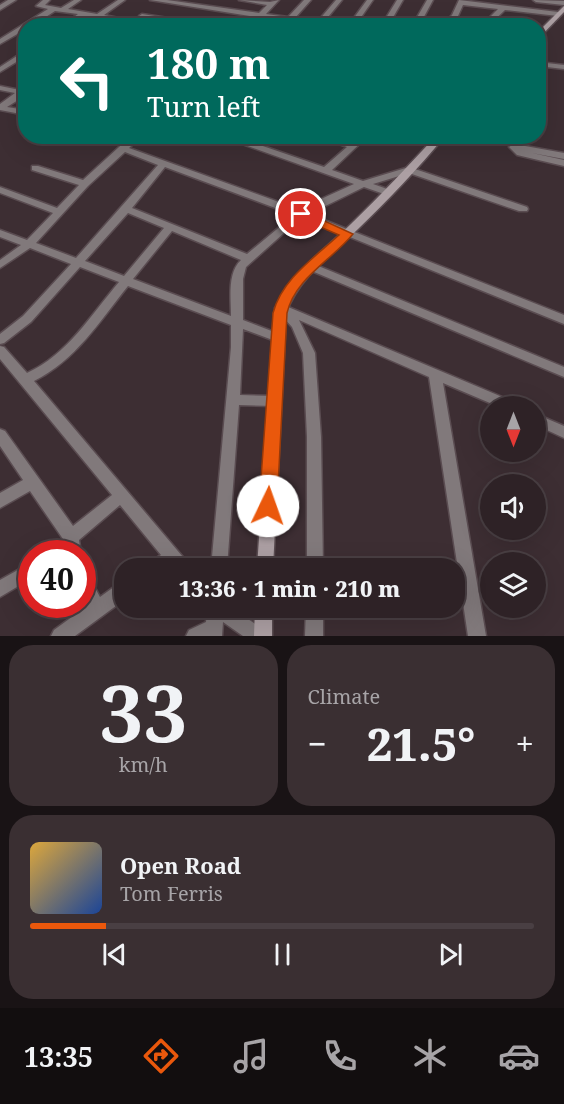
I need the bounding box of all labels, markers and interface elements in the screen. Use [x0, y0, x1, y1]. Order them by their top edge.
text: 180 m [147, 34, 271, 91]
icon: left [48, 42, 126, 120]
text: Turn left [147, 88, 260, 125]
pin [275, 188, 326, 239]
icon: arrive [284, 197, 317, 230]
north arrow [480, 396, 546, 462]
map controls [480, 396, 546, 618]
position arrow [236, 474, 300, 538]
button: sound [480, 474, 546, 540]
speed limit sign: 40 [18, 540, 96, 618]
button: layers [480, 552, 546, 618]
text: 13:36 · 1 min · 210 m [179, 573, 400, 603]
text: 33 [99, 659, 187, 765]
text: Climate [308, 683, 380, 710]
text: 21.5° [367, 713, 475, 774]
text: − [308, 721, 327, 766]
text: + [516, 721, 534, 766]
text: km/h [119, 751, 168, 778]
text: Open Road [120, 850, 241, 880]
text: Tom Ferris [120, 880, 223, 907]
icon: previous [98, 938, 131, 971]
icon: pause [266, 938, 299, 971]
icon: next [434, 938, 467, 971]
icon: directions [140, 1035, 182, 1077]
icon: music [230, 1035, 272, 1077]
icon: phone [319, 1035, 361, 1077]
icon: climate [409, 1035, 451, 1077]
icon: car [498, 1035, 540, 1077]
text: 13:35 [24, 1038, 93, 1075]

